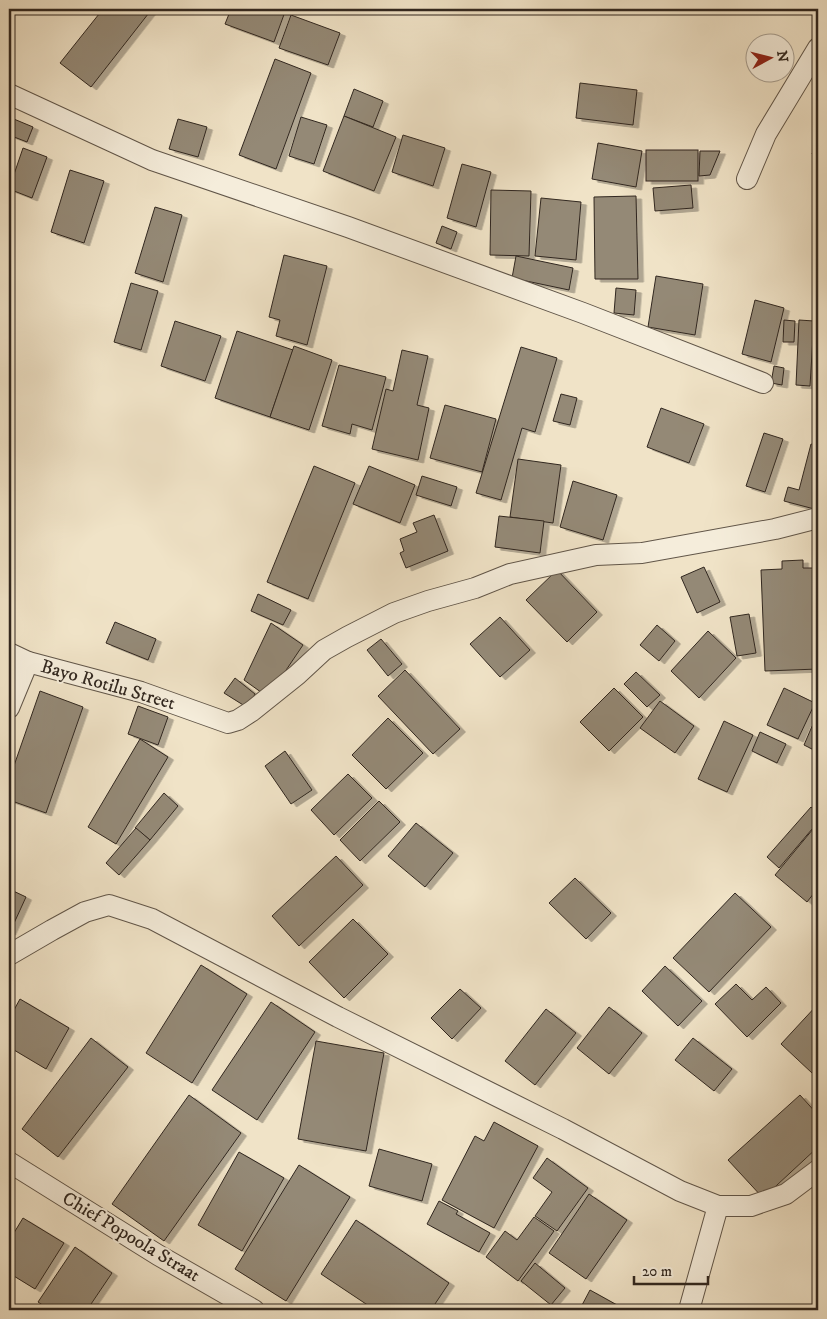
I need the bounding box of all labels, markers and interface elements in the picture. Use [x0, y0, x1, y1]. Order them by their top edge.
north arrow [744, 32, 794, 82]
text: N [772, 50, 792, 64]
street label: Bayo Rotilu Street [38, 655, 178, 715]
street label: Chief Popoola Straat [58, 1187, 204, 1287]
scale bar [634, 1254, 708, 1286]
text: 20 m [642, 1262, 672, 1281]

